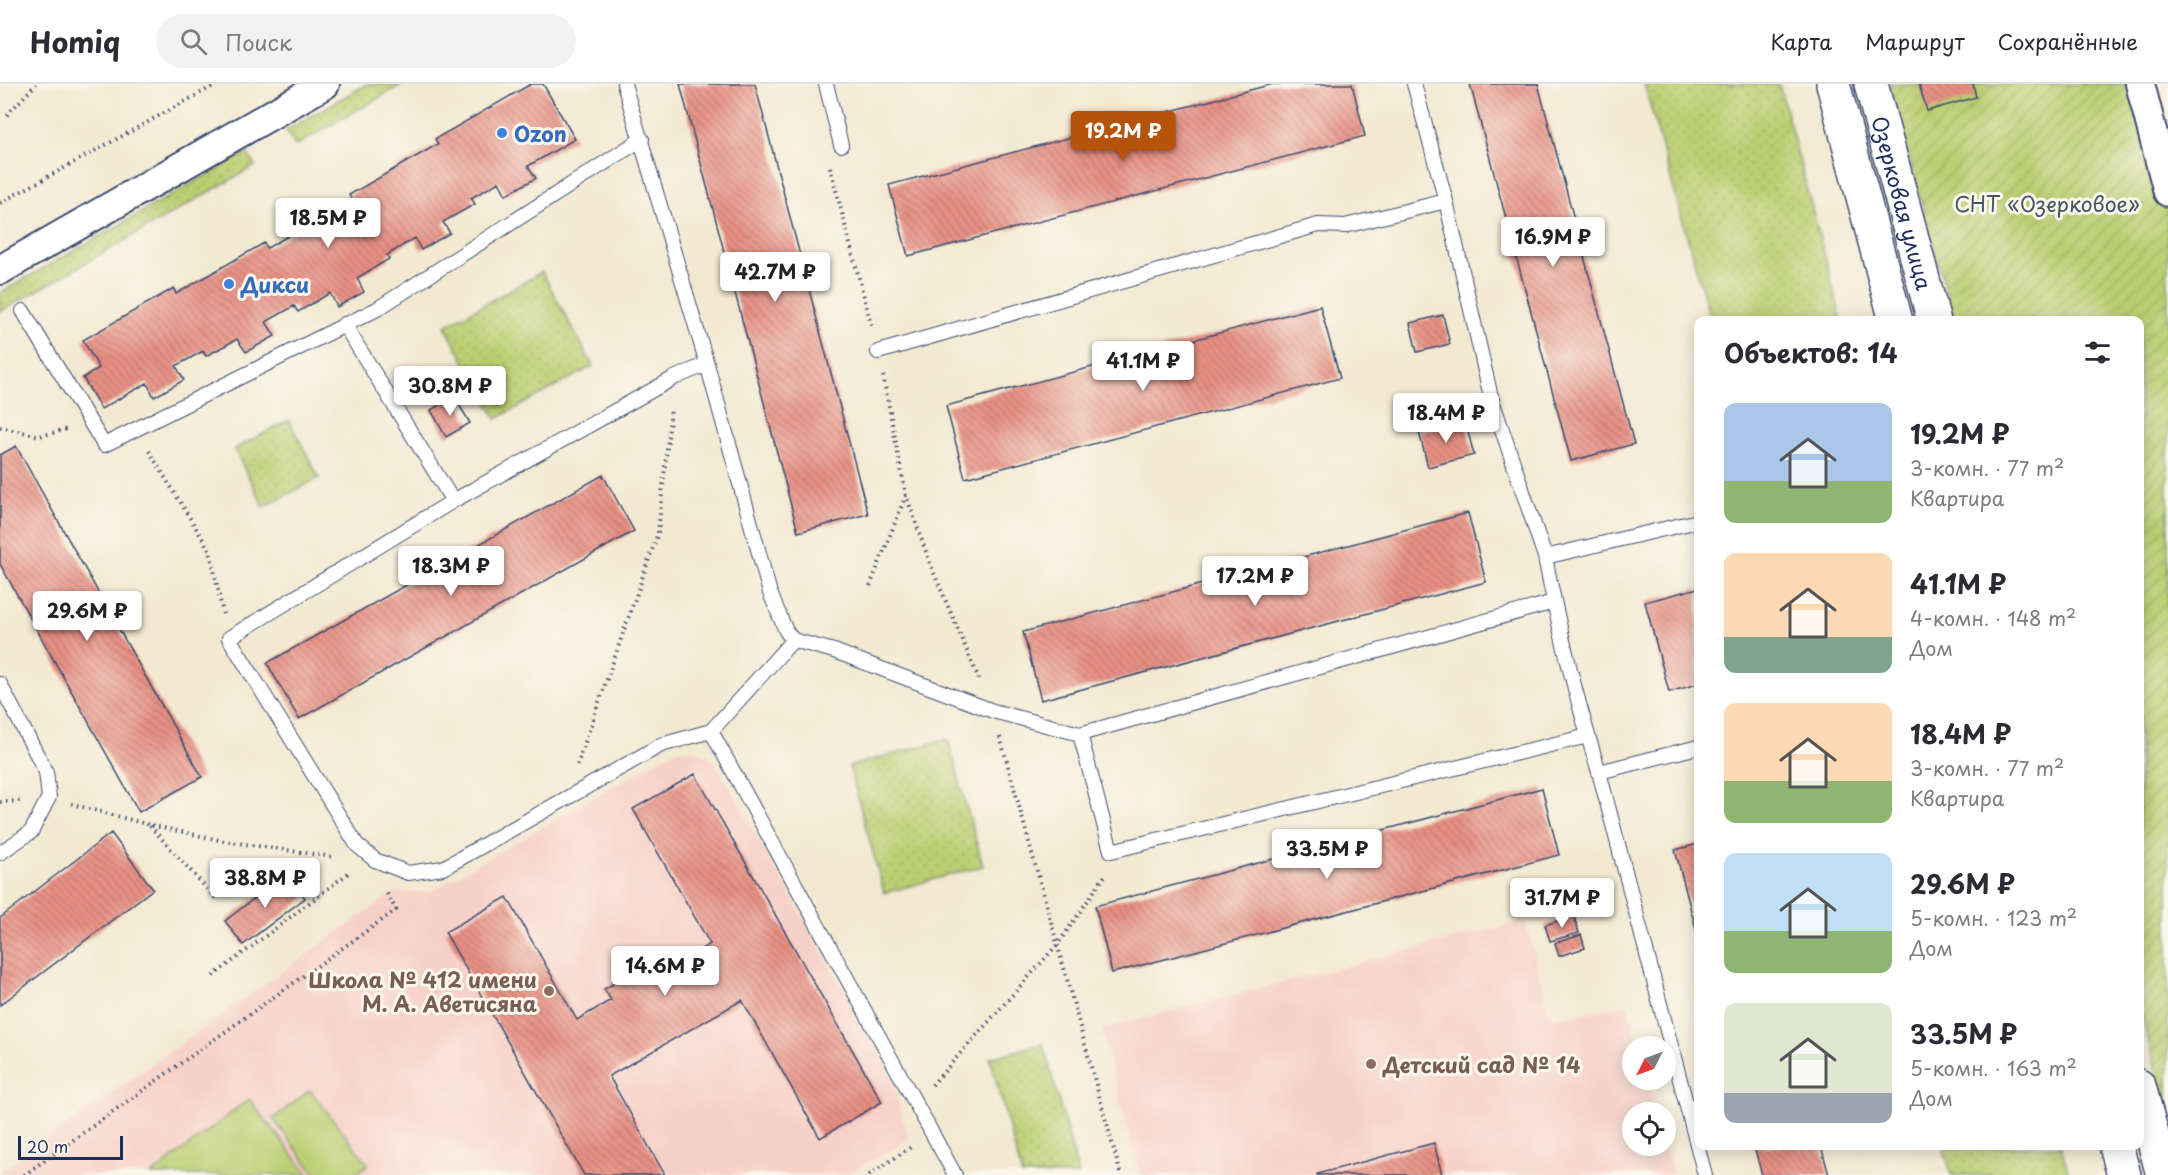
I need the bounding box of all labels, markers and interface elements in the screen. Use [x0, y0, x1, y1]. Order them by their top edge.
search box [156, 14, 576, 68]
text: Homiq [30, 20, 120, 63]
icon: search [177, 25, 210, 58]
text: Поиск [225, 25, 292, 58]
text: Карта [1771, 25, 1832, 57]
text: Маршрут [1865, 25, 1965, 57]
text: Сохранённые [1998, 25, 2138, 57]
pin: 19.2M ₽ [1068, 111, 1178, 162]
street label: Озерковая улица [1864, 112, 1941, 294]
text: 19.2M ₽ [1085, 115, 1161, 145]
place label: Ozon [514, 117, 567, 149]
marker: Ozon [495, 126, 509, 140]
park label: СНТ «Озерковое» [1954, 187, 2140, 219]
pin: 18.5M ₽ [273, 198, 383, 249]
text: 18.5M ₽ [289, 202, 367, 232]
pin: 16.9M ₽ [1498, 217, 1608, 268]
text: 16.9M ₽ [1515, 221, 1591, 251]
pin: 42.7M ₽ [720, 252, 830, 303]
text: 42.7M ₽ [734, 256, 816, 286]
place label: Дикси [240, 268, 309, 300]
marker: Дикси [222, 277, 236, 291]
text: Объектов: 14 [1724, 333, 1898, 372]
icon: filters [2081, 336, 2114, 369]
pin: 41.1M ₽ [1088, 341, 1198, 392]
text: 41.1M ₽ [1106, 345, 1180, 375]
pin: 30.8M ₽ [395, 366, 505, 417]
text: 30.8M ₽ [408, 370, 492, 400]
pin: 18.4M ₽ [1391, 393, 1501, 444]
text: 18.4M ₽ [1407, 397, 1485, 427]
text: 19.2M ₽ [1910, 414, 2010, 453]
icon: home [1772, 427, 1844, 499]
text: 3-комн. · 77 m² [1910, 453, 2064, 483]
text: Квартира [1910, 483, 2004, 513]
pin: 18.3M ₽ [396, 546, 506, 597]
text: 18.3M ₽ [412, 550, 490, 580]
pin: 17.2M ₽ [1200, 556, 1310, 607]
text: 17.2M ₽ [1216, 560, 1294, 590]
text: 41.1M ₽ [1910, 564, 2006, 603]
icon: home [1772, 577, 1844, 649]
pin: 29.6M ₽ [32, 591, 142, 642]
text: 29.6M ₽ [47, 595, 127, 625]
text: 4-комн. · 148 m² [1910, 603, 2076, 633]
text: Дом [1910, 633, 1953, 663]
text: 18.4M ₽ [1910, 714, 2011, 753]
icon: home [1772, 727, 1844, 799]
text: 3-комн. · 77 m² [1910, 753, 2064, 783]
text: Квартира [1910, 783, 2004, 813]
pin: 33.5M ₽ [1272, 829, 1382, 880]
text: 33.5M ₽ [1286, 833, 1368, 863]
pin: 38.8M ₽ [210, 858, 320, 909]
text: 38.8M ₽ [224, 862, 306, 892]
text: 29.6M ₽ [1910, 864, 2015, 903]
icon: home [1772, 877, 1844, 949]
pin: 31.7M ₽ [1507, 878, 1617, 929]
text: 31.7M ₽ [1524, 882, 1600, 912]
text: 5-комн. · 123 m² [1910, 903, 2077, 933]
text: Дом [1910, 933, 1953, 963]
pin: 14.6M ₽ [610, 946, 720, 997]
text: 14.6M ₽ [625, 950, 705, 980]
place label: Школа № 412 имени М. А. Аветисяна [308, 963, 537, 1019]
marker: Школа № 412 имени М. А. Аветисяна [542, 984, 556, 998]
text: 33.5M ₽ [1910, 1014, 2017, 1053]
icon: home [1772, 1027, 1844, 1099]
north arrow [1622, 1036, 1676, 1090]
map controls [1622, 1036, 1676, 1156]
place label: Детский сад № 14 [1382, 1048, 1581, 1080]
text: 5-комн. · 163 m² [1910, 1053, 2077, 1083]
marker: Детский сад № 14 [1364, 1057, 1378, 1071]
text: Дом [1910, 1083, 1953, 1113]
button: locate [1622, 1102, 1676, 1156]
scale bar [18, 1133, 123, 1160]
text: 20 m [27, 1134, 68, 1158]

